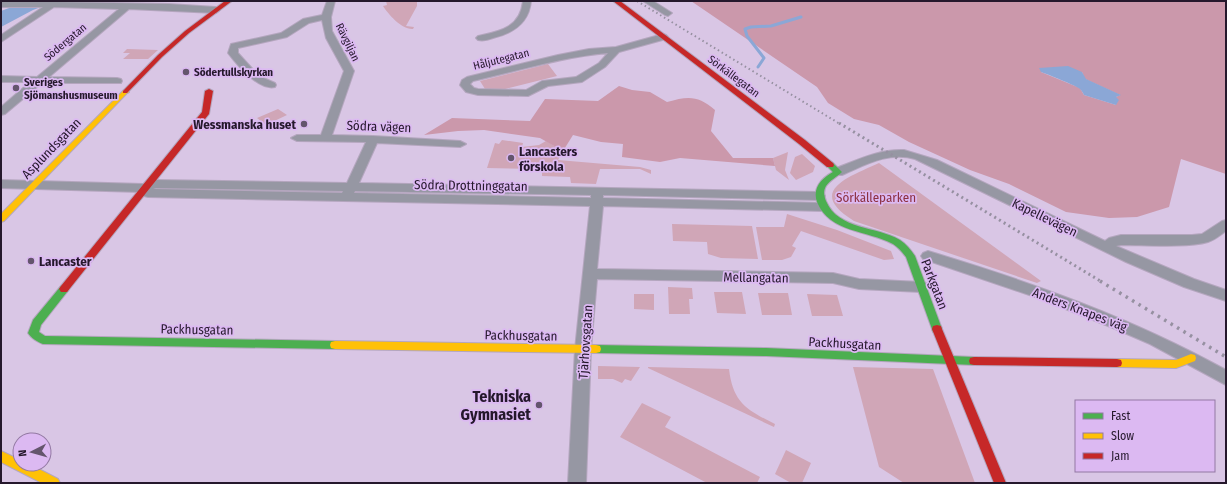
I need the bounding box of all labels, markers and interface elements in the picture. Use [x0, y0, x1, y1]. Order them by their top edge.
street label: Södergatan [41, 21, 89, 64]
street label: Rävgiljan [333, 21, 362, 63]
street label: Håljutegatan [472, 46, 530, 73]
street label: Sörkällegatan [705, 53, 762, 100]
place label: Södertullskyrkan [194, 66, 273, 79]
marker: Södertullskyrkan [181, 67, 191, 77]
place label: Sveriges Sjömanshusmuseum [24, 76, 118, 102]
marker: Sveriges Sjömanshusmuseum [11, 83, 21, 93]
street label: Asplundsgatan [19, 115, 84, 182]
place label: Wessmanska huset [193, 117, 296, 132]
street label: Södra vägen [346, 118, 412, 135]
marker: Wessmanska huset [299, 119, 309, 129]
place label: Lancasters förskola [519, 144, 577, 174]
marker: Lancasters förskola [506, 153, 516, 163]
street label: Södra Drottninggatan [414, 177, 528, 194]
park label: Sörkälleparken [836, 190, 916, 205]
street label: Kapellevägen [1010, 195, 1080, 240]
place label: Lancaster [39, 254, 92, 269]
marker: Lancaster [26, 256, 36, 266]
street label: Parkgatan [918, 257, 951, 311]
street label: Mellangatan [723, 269, 789, 286]
street label: Anders Knapes väg [1030, 285, 1130, 335]
street label: Tjärhovsgatan [575, 304, 596, 380]
street label: Packhusgatan [160, 321, 234, 338]
street label: Packhusgatan [484, 327, 558, 344]
street label: Packhusgatan [808, 334, 882, 353]
place label: Tekniska Gymnasiet [461, 387, 531, 424]
marker: Tekniska Gymnasiet [534, 400, 544, 410]
legend [1075, 400, 1215, 472]
text: Fast [1111, 409, 1130, 423]
text: Slow [1111, 429, 1134, 443]
north arrow [12, 432, 52, 472]
text: N [16, 449, 29, 457]
text: Jam [1111, 449, 1129, 463]

